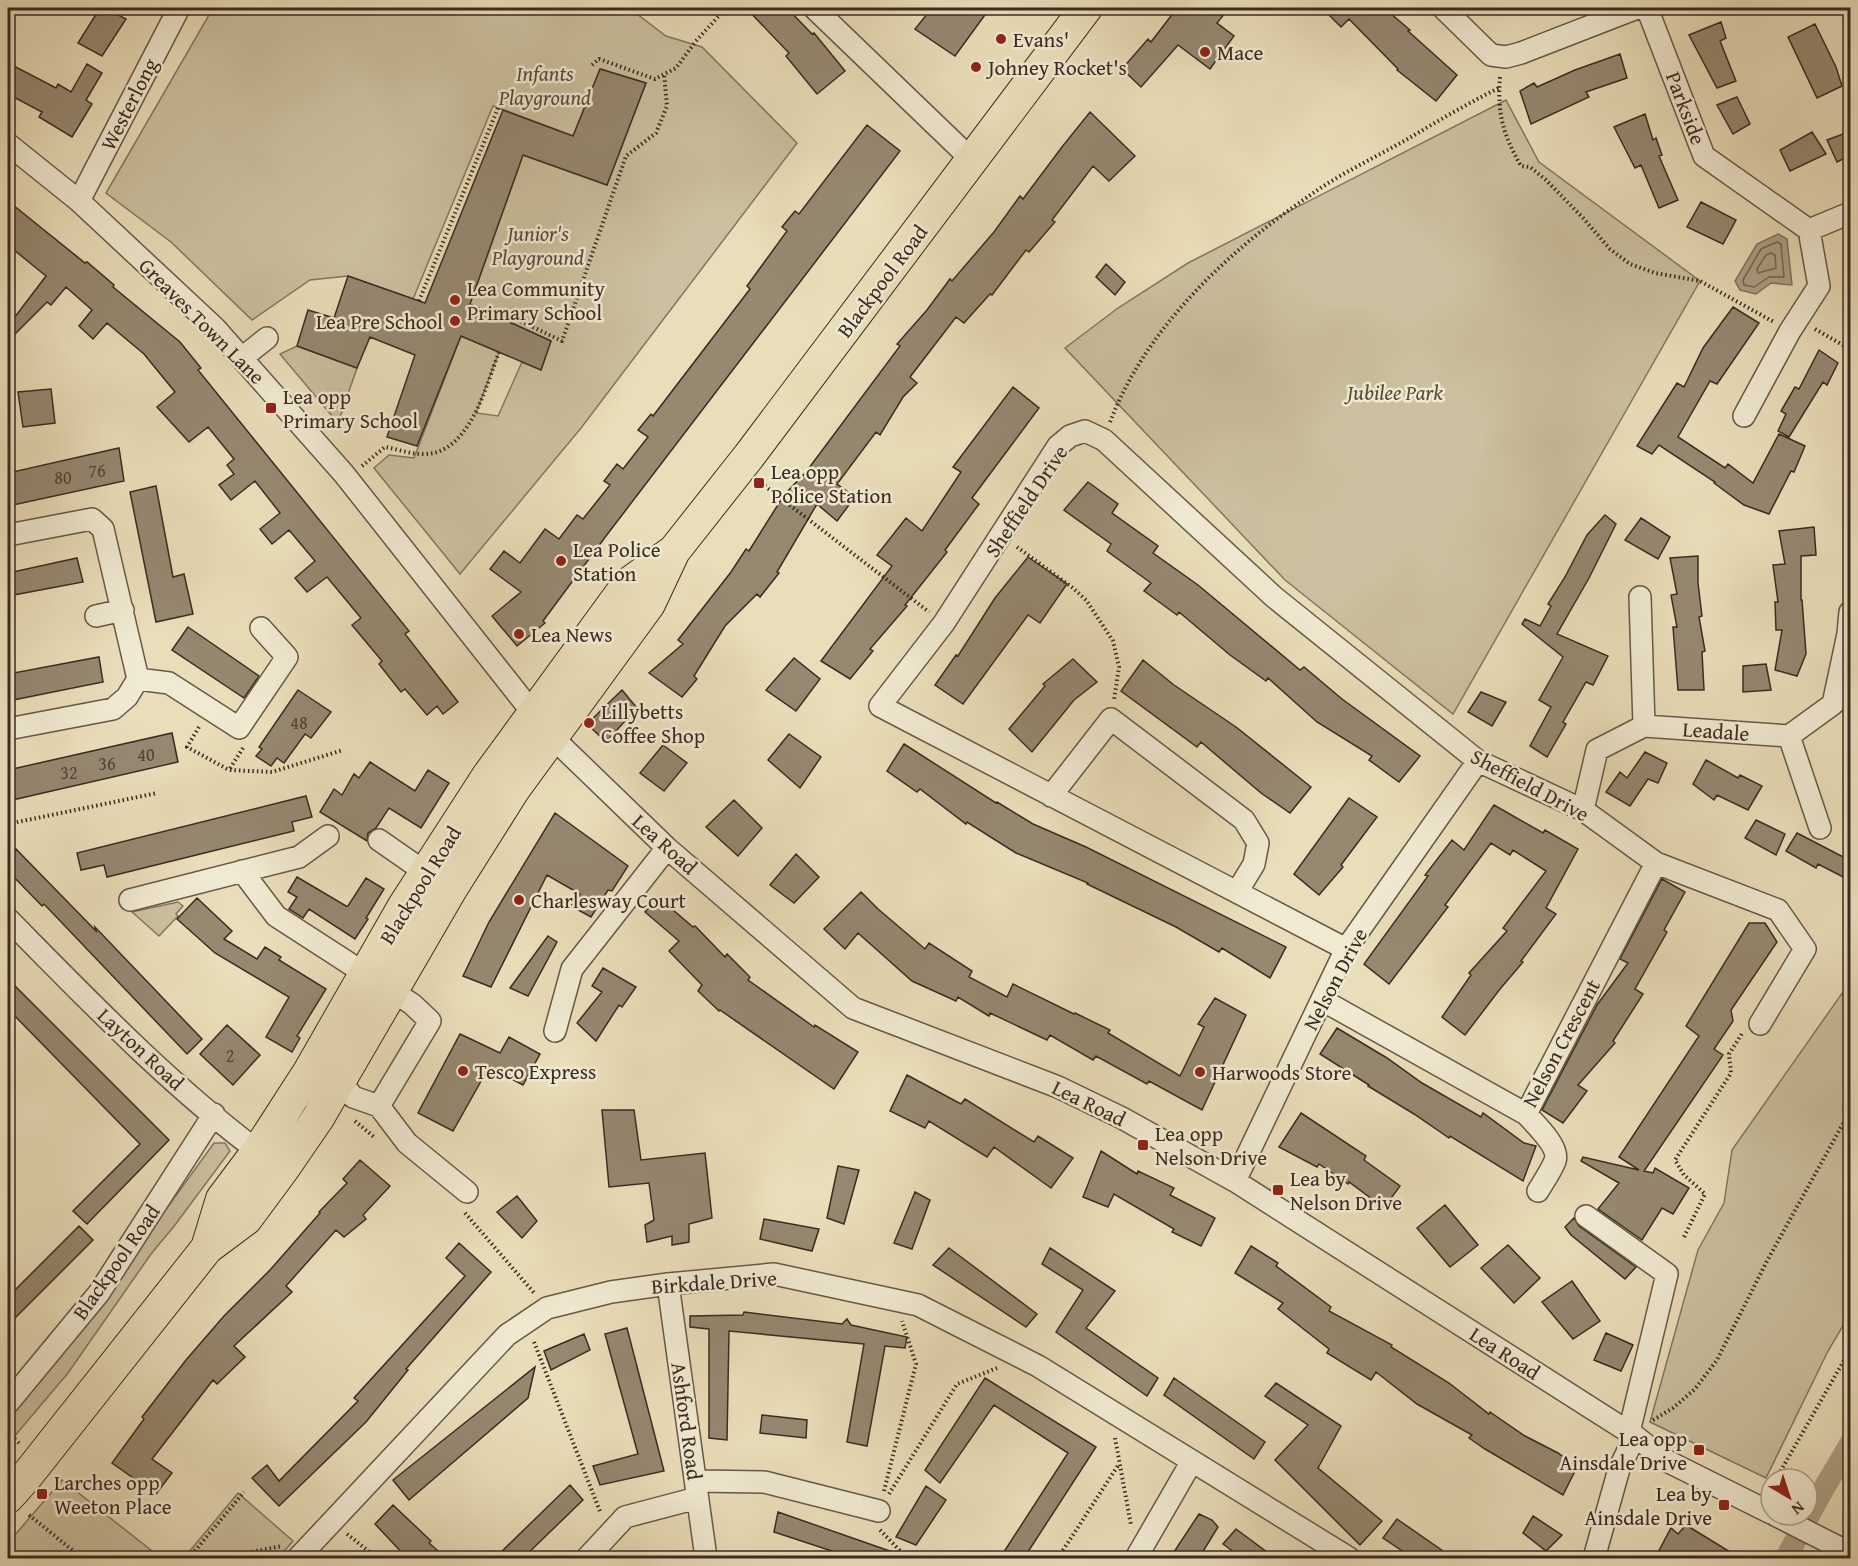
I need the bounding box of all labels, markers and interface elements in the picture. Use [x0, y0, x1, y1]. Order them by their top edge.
place label: Evans' [1013, 24, 1069, 55]
marker: Evans' [994, 32, 1008, 46]
place label: Mace [1217, 37, 1263, 68]
marker: Mace [1198, 45, 1212, 59]
street label: Westerlong [92, 52, 166, 156]
place label: Johney Rocket's [985, 52, 1127, 83]
park label: Infants Playground [498, 58, 591, 113]
marker: Johney Rocket's [969, 60, 983, 74]
street label: Parkside [1658, 67, 1714, 149]
street label: Blackpool Road [829, 217, 935, 344]
park label: Junior's Playground [491, 218, 584, 273]
street label: Greaves Town Lane [132, 251, 272, 391]
place label: Lea Community Primary School [467, 273, 606, 328]
marker: Lea Community Primary School [448, 293, 462, 307]
place label: Lea Pre School [316, 306, 443, 337]
marker: Lea Pre School [448, 314, 462, 328]
park label: Jubilee Park [1344, 377, 1443, 408]
place label: Lea opp Primary School [283, 381, 418, 436]
marker: Lea opp Primary School [264, 401, 278, 415]
street label: Sheffield Drive [977, 438, 1075, 564]
place label: Lea opp Police Station [771, 456, 892, 511]
house number: 76 [88, 457, 106, 484]
house number: 80 [54, 464, 72, 491]
marker: Lea opp Police Station [752, 476, 766, 490]
place label: Lea Police Station [573, 534, 661, 589]
marker: Lea Police Station [554, 554, 568, 568]
place label: Lea News [531, 619, 612, 650]
marker: Lea News [512, 627, 526, 641]
place label: Lillybetts Coffee Shop [601, 696, 705, 751]
house number: 48 [290, 709, 308, 736]
street label: Leadale [1682, 713, 1751, 749]
marker: Lillybetts Coffee Shop [582, 716, 596, 730]
house number: 40 [137, 741, 155, 768]
street label: Sheffield Drive [1465, 741, 1595, 829]
house number: 36 [98, 750, 116, 777]
house number: 32 [60, 759, 78, 786]
street label: Lea Road [625, 806, 705, 882]
street label: Blackpool Road [371, 819, 469, 950]
place label: Charlesway Court [531, 885, 687, 916]
marker: Charlesway Court [512, 893, 526, 907]
street label: Nelson Drive [1295, 922, 1375, 1036]
street label: Nelson Crescent [1514, 973, 1608, 1113]
street label: Layton Road [91, 1000, 192, 1098]
house number: 2 [226, 1042, 234, 1069]
place label: Tesco Express [475, 1056, 596, 1087]
place label: Harwoods Store [1212, 1057, 1351, 1088]
marker: Tesco Express [456, 1064, 470, 1078]
marker: Harwoods Store [1193, 1065, 1207, 1079]
street label: Lea Road [1047, 1072, 1132, 1135]
place label: Lea opp Nelson Drive [1155, 1118, 1267, 1173]
marker: Lea opp Nelson Drive [1136, 1138, 1150, 1152]
place label: Lea by Nelson Drive [1290, 1163, 1402, 1218]
marker: Lea by Nelson Drive [1271, 1183, 1285, 1197]
street label: Blackpool Road [65, 1197, 168, 1326]
street label: Birkdale Drive [650, 1262, 778, 1302]
street label: Lea Road [1464, 1319, 1547, 1388]
street label: Ashford Road [663, 1360, 711, 1483]
place label: Lea opp Ainsdale Drive [1560, 1423, 1687, 1478]
marker: Lea opp Ainsdale Drive [1692, 1443, 1706, 1457]
place label: Larches opp Weeton Place [54, 1467, 172, 1522]
north arrow [1759, 1467, 1819, 1527]
place label: Lea by Ainsdale Drive [1585, 1478, 1713, 1533]
marker: Larches opp Weeton Place [35, 1487, 49, 1501]
text: N [1786, 1496, 1810, 1522]
marker: Lea by Ainsdale Drive [1717, 1498, 1731, 1512]

